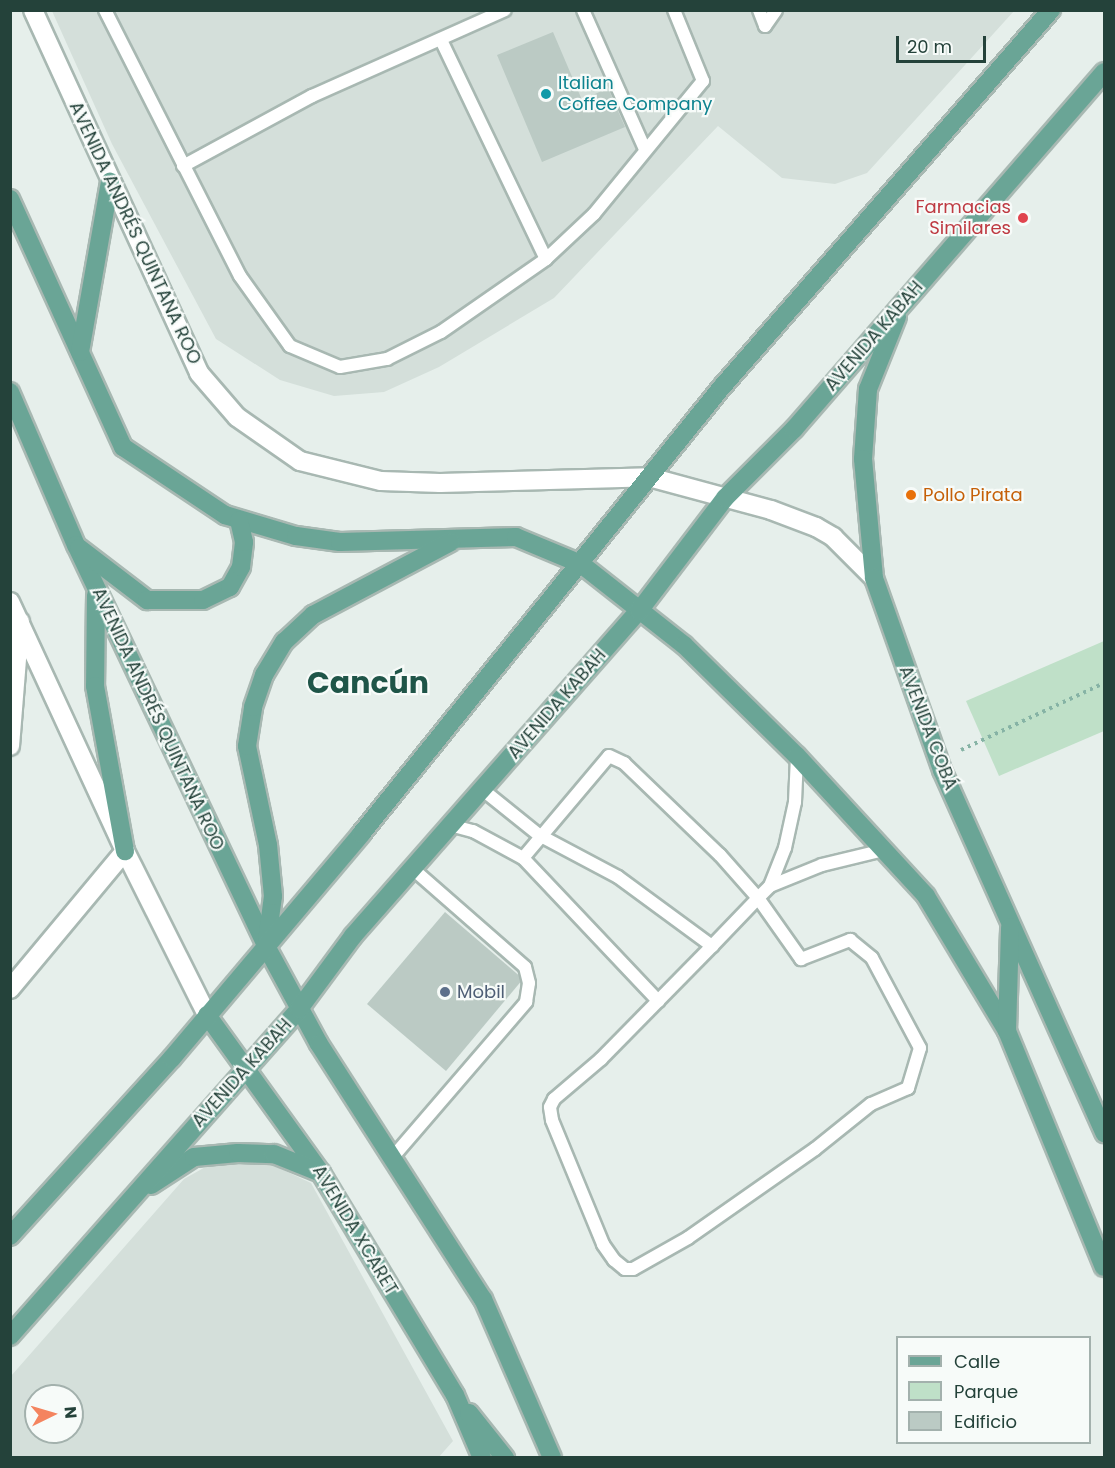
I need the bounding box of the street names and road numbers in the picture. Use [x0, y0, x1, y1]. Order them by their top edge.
street label: AVENIDA ANDRÉS QUINTANA ROO [64, 98, 206, 368]
street label: AVENIDA KABAH [820, 277, 928, 395]
street label: AVENIDA ANDRÉS QUINTANA ROO [87, 584, 229, 854]
street label: AVENIDA KABAH [503, 645, 611, 763]
street label: AVENIDA COBÁ [894, 663, 962, 793]
street label: AVENIDA KABAH [188, 1014, 296, 1132]
street label: AVENIDA XCARET [308, 1161, 402, 1299]

